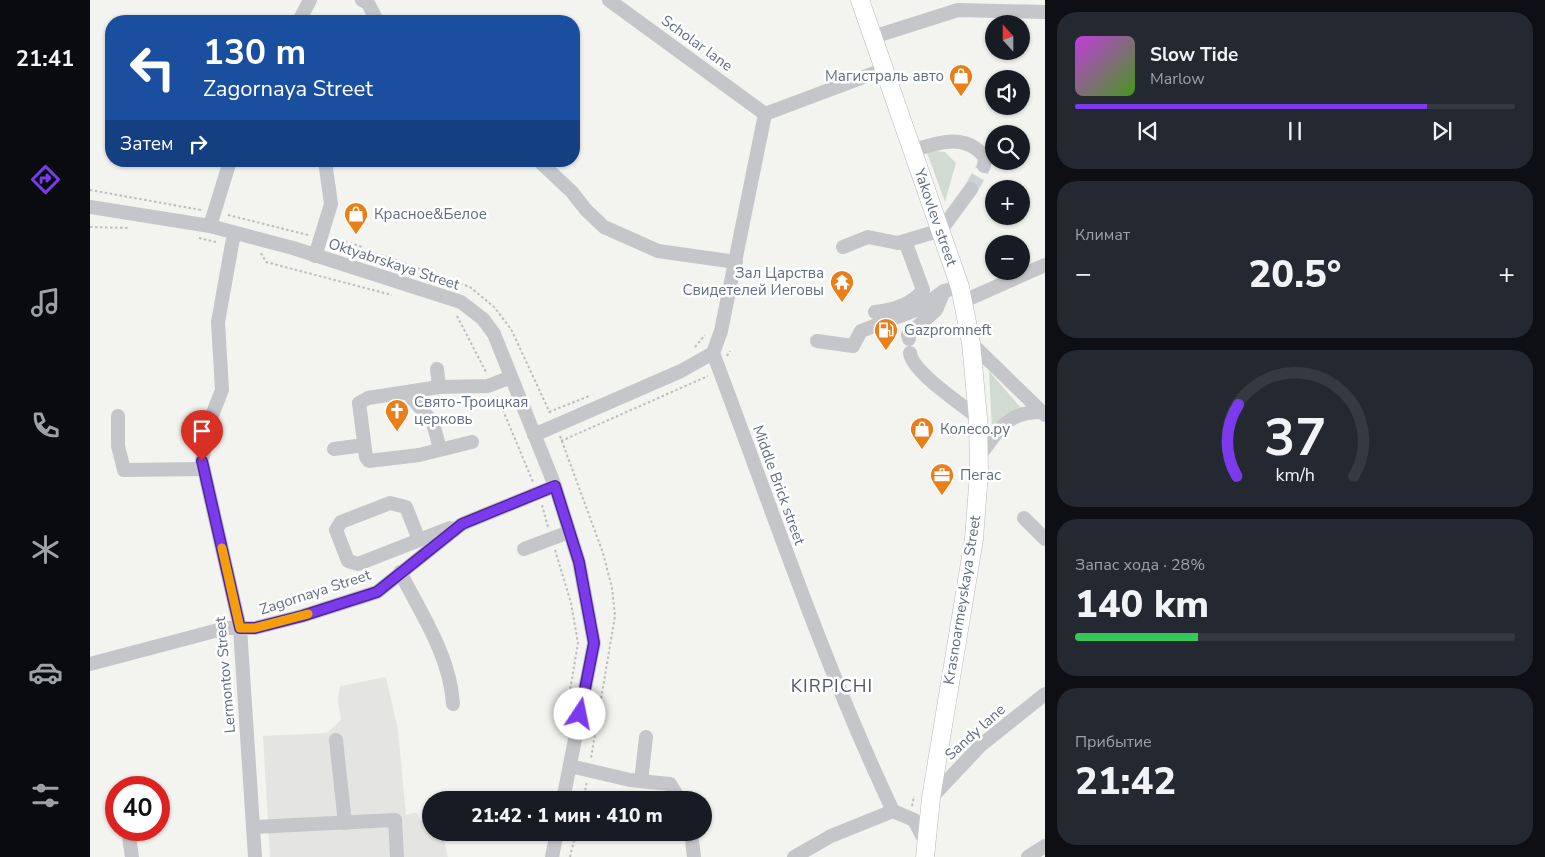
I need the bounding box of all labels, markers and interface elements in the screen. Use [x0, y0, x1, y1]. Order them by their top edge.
street label: Scholar lane [657, 10, 737, 76]
north arrow [985, 15, 1030, 60]
map controls [985, 15, 1030, 280]
text: 130 m [203, 29, 306, 76]
icon: left [120, 35, 185, 100]
text: Slow Tide [1150, 42, 1238, 68]
text: 21:41 [16, 44, 74, 74]
shop icon: Магистраль авто [948, 63, 974, 97]
place label: Магистраль авто [825, 66, 944, 86]
text: Marlow [1150, 68, 1205, 90]
button: sound [985, 70, 1030, 115]
text: Zagornaya Street [203, 74, 373, 104]
icon: previous [1134, 117, 1162, 145]
icon: pause [1281, 117, 1309, 145]
icon: next [1428, 117, 1456, 145]
button: search [985, 125, 1030, 170]
icon: right [184, 130, 212, 158]
text: Затем [120, 131, 174, 157]
icon: directions [28, 162, 63, 197]
street label: Yakovlev street [909, 165, 962, 269]
button: + [985, 180, 1030, 225]
shop icon: Красное&Белое [343, 201, 369, 235]
place label: Красное&Белое [374, 204, 487, 224]
text: Климат [1075, 224, 1130, 246]
street label: Oktyabrskaya Street [326, 233, 463, 295]
button: − [985, 235, 1030, 280]
text: 20.5° [1249, 249, 1341, 300]
text: − [1075, 255, 1092, 293]
text: + [1498, 255, 1515, 293]
place label: Зал Царства Свидетелей Иеговы [682, 263, 824, 300]
temple icon: Зал Царства Свидетелей Иеговы [829, 269, 855, 303]
icon: music [28, 285, 63, 320]
fuel station icon: Gazpromneft [873, 317, 899, 351]
place label: Gazpromneft [904, 320, 992, 340]
place label: Свято-Троицкая церковь [414, 392, 528, 429]
church icon: Свято-Троицкая церковь [384, 398, 410, 432]
text: 37 [1264, 402, 1326, 473]
icon: phone [28, 408, 63, 443]
pin [181, 410, 223, 461]
shop icon: Колесо.ру [909, 416, 935, 450]
icon: arrive [188, 417, 216, 445]
place label: Колесо.ру [940, 419, 1010, 439]
street label: Middle Brick street [748, 422, 810, 548]
office icon: Пегас [929, 462, 955, 496]
text: km/h [1275, 463, 1315, 487]
place label: Пегас [960, 465, 1001, 485]
street label: Krasnoarmeyskaya Street [939, 513, 985, 686]
icon: climate [28, 532, 63, 567]
text: Запас хода · 28% [1075, 554, 1205, 576]
street label: Zagornaya Street [257, 564, 374, 619]
text: 140 km [1075, 579, 1209, 630]
street label: Lermontov Street [210, 615, 240, 734]
icon: car [28, 655, 63, 690]
district label: KIRPICHI [791, 674, 873, 698]
position arrow [553, 687, 605, 739]
street label: Sandy lane [940, 700, 1010, 764]
text: Прибытие [1075, 731, 1152, 753]
text: 21:42 [1075, 756, 1176, 807]
speed limit sign: 40 [105, 776, 170, 841]
icon: filters [28, 778, 63, 813]
text: 21:42 · 1 мин · 410 m [471, 803, 663, 829]

